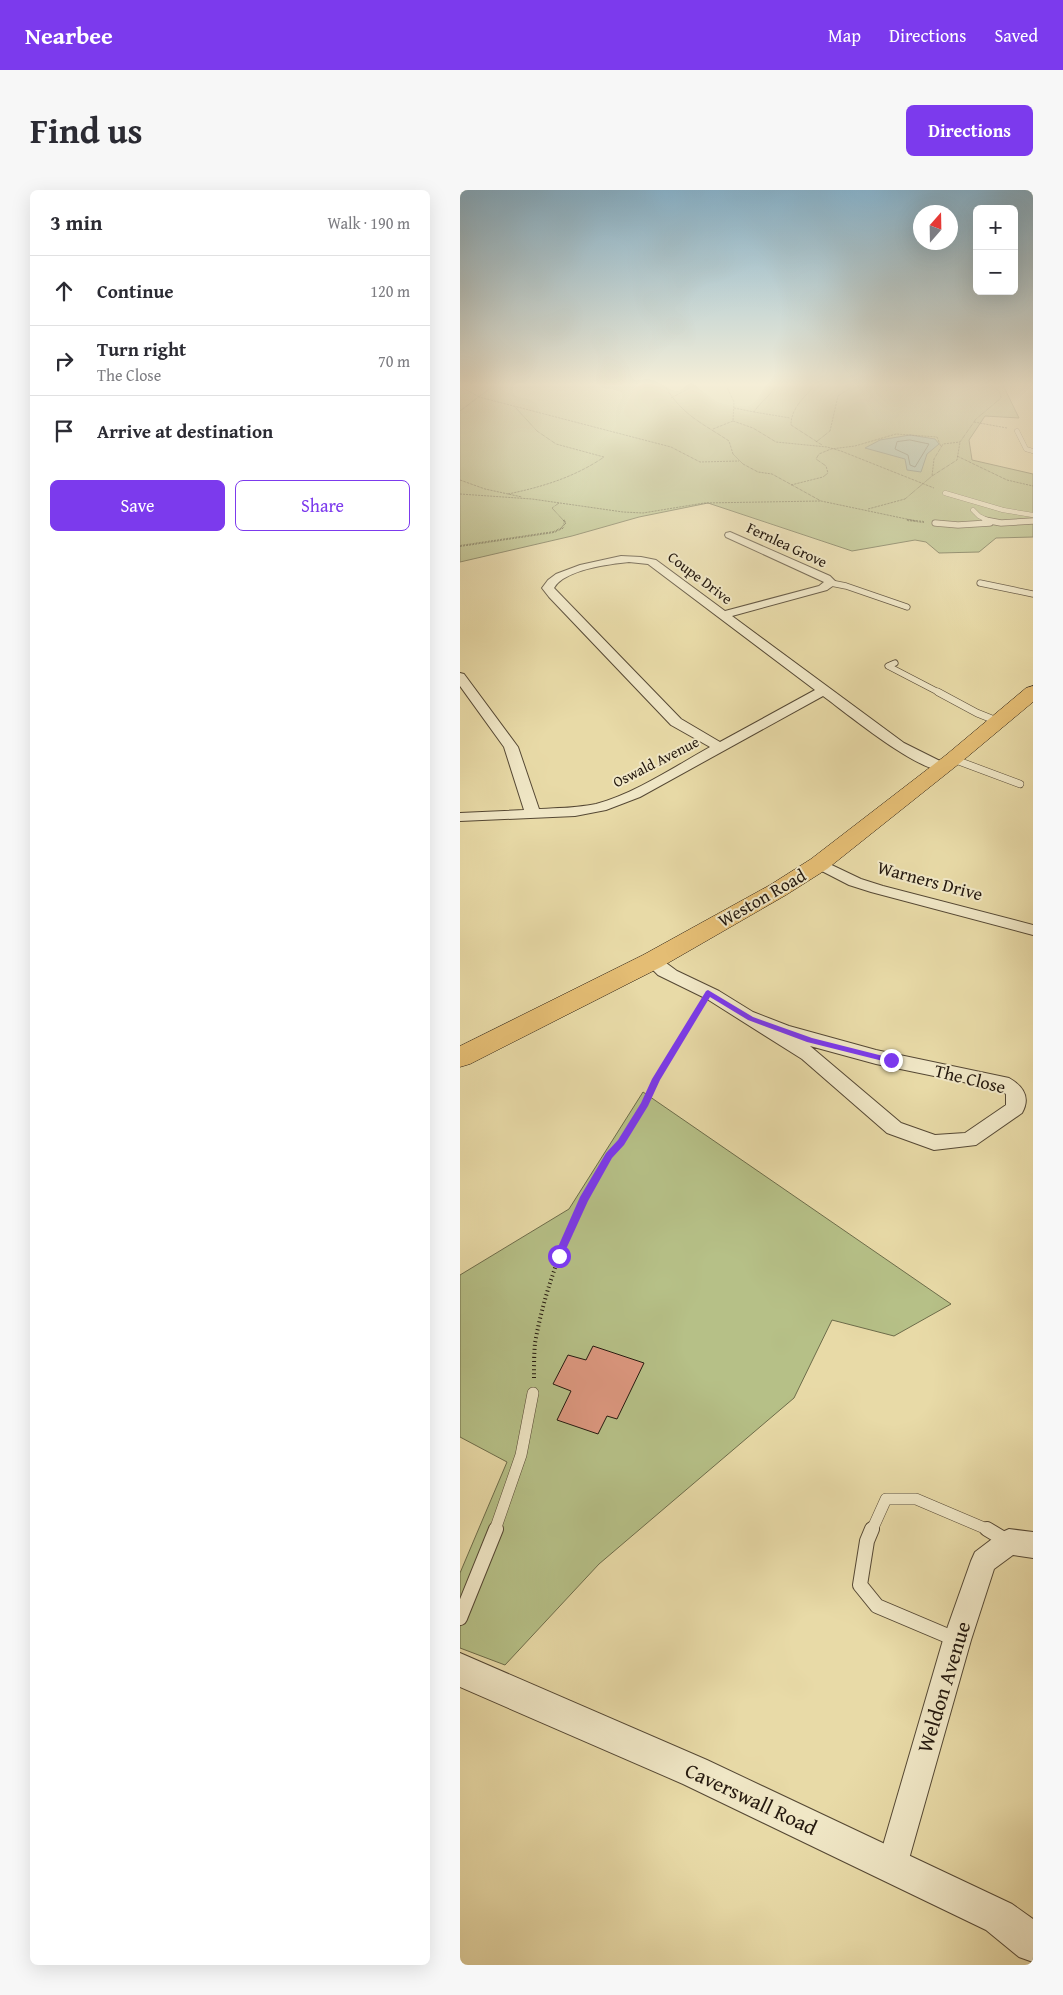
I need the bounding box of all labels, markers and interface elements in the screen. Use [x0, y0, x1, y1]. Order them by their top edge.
text: Nearbee [25, 18, 113, 53]
text: Map [828, 22, 861, 49]
text: Directions [889, 22, 966, 49]
text: Saved [994, 22, 1038, 49]
text: Find us [30, 105, 143, 156]
button: Directions [906, 105, 1033, 156]
north arrow [913, 205, 958, 250]
map controls [973, 205, 1018, 295]
button: + [973, 205, 1018, 250]
text: 3 min [50, 207, 102, 238]
text: Walk · 190 m [327, 211, 410, 235]
button: − [973, 250, 1018, 295]
icon: ahead [50, 277, 78, 305]
text: Continue [97, 277, 174, 305]
text: 120 m [370, 279, 410, 303]
text: Turn right [97, 335, 186, 363]
icon: right [50, 347, 78, 375]
text: 70 m [378, 349, 410, 373]
text: The Close [97, 363, 161, 387]
icon: arrive [50, 417, 78, 445]
text: Arrive at destination [97, 417, 273, 445]
button: Save [50, 480, 225, 531]
button: Share [235, 480, 410, 531]
street label: Fernlea Grove [744, 517, 831, 572]
street label: Coupe Drive [664, 546, 737, 609]
street label: Oswald Avenue [609, 731, 703, 792]
street label: Warners Drive [874, 854, 986, 908]
street label: Weston Road [713, 861, 811, 934]
route end [880, 1049, 903, 1072]
street label: The Close [932, 1057, 1008, 1100]
route start [548, 1245, 571, 1268]
street label: Weldon Avenue [909, 1617, 978, 1756]
street label: Caverswall Road [680, 1754, 823, 1843]

